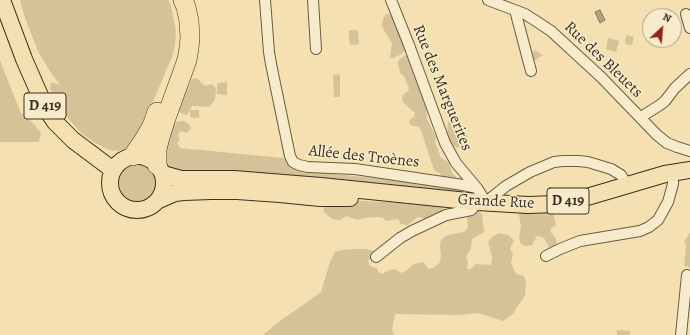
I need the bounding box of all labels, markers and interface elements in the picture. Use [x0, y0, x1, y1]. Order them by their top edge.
north arrow [642, 8, 682, 48]
text: N [660, 9, 674, 26]
street label: Rue des Bleuets [560, 18, 646, 102]
street label: Rue des Marguerites [408, 22, 476, 154]
road number: D 419 [24, 93, 66, 119]
street label: Allée des Troènes [308, 142, 420, 172]
road number: D 419 [547, 188, 589, 214]
street label: Grande Rue [457, 190, 535, 214]

